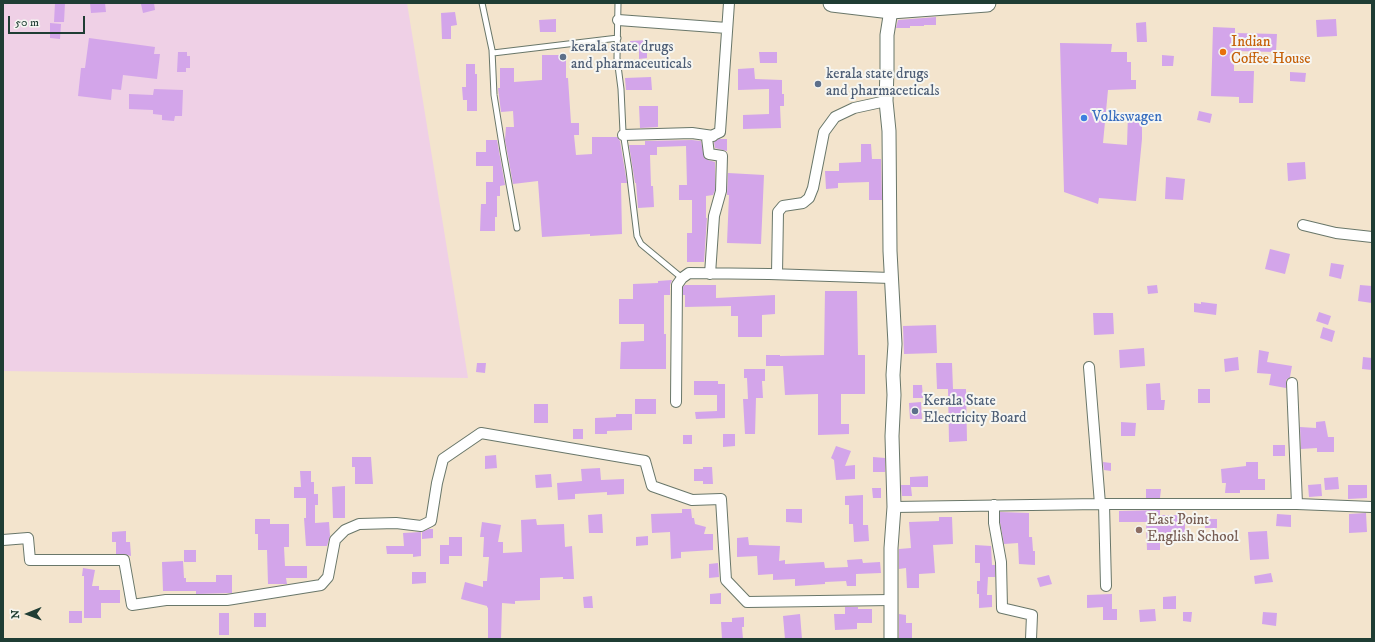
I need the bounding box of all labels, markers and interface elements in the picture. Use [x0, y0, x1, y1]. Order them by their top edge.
scale bar [10, 8, 87, 34]
text: 50 m [15, 15, 39, 30]
place label: Indian Coffee House [1231, 34, 1310, 69]
place label: kerala state drugs and pharmaceuticals [571, 39, 692, 74]
marker: Indian Coffee House [1218, 47, 1228, 57]
marker: kerala state drugs and pharmaceuticals [558, 52, 568, 62]
place label: kerala state drugs and pharmaceticals [826, 66, 939, 101]
marker: kerala state drugs and pharmaceticals [813, 79, 823, 89]
place label: Volkswagen [1092, 109, 1162, 127]
marker: Volkswagen [1079, 113, 1089, 123]
place label: Kerala State Electricity Board [923, 393, 1027, 428]
marker: Kerala State Electricity Board [910, 406, 920, 416]
place label: East Point English School [1147, 512, 1238, 547]
marker: East Point English School [1134, 525, 1144, 535]
north arrow [8, 594, 48, 634]
text: N [9, 610, 23, 619]

